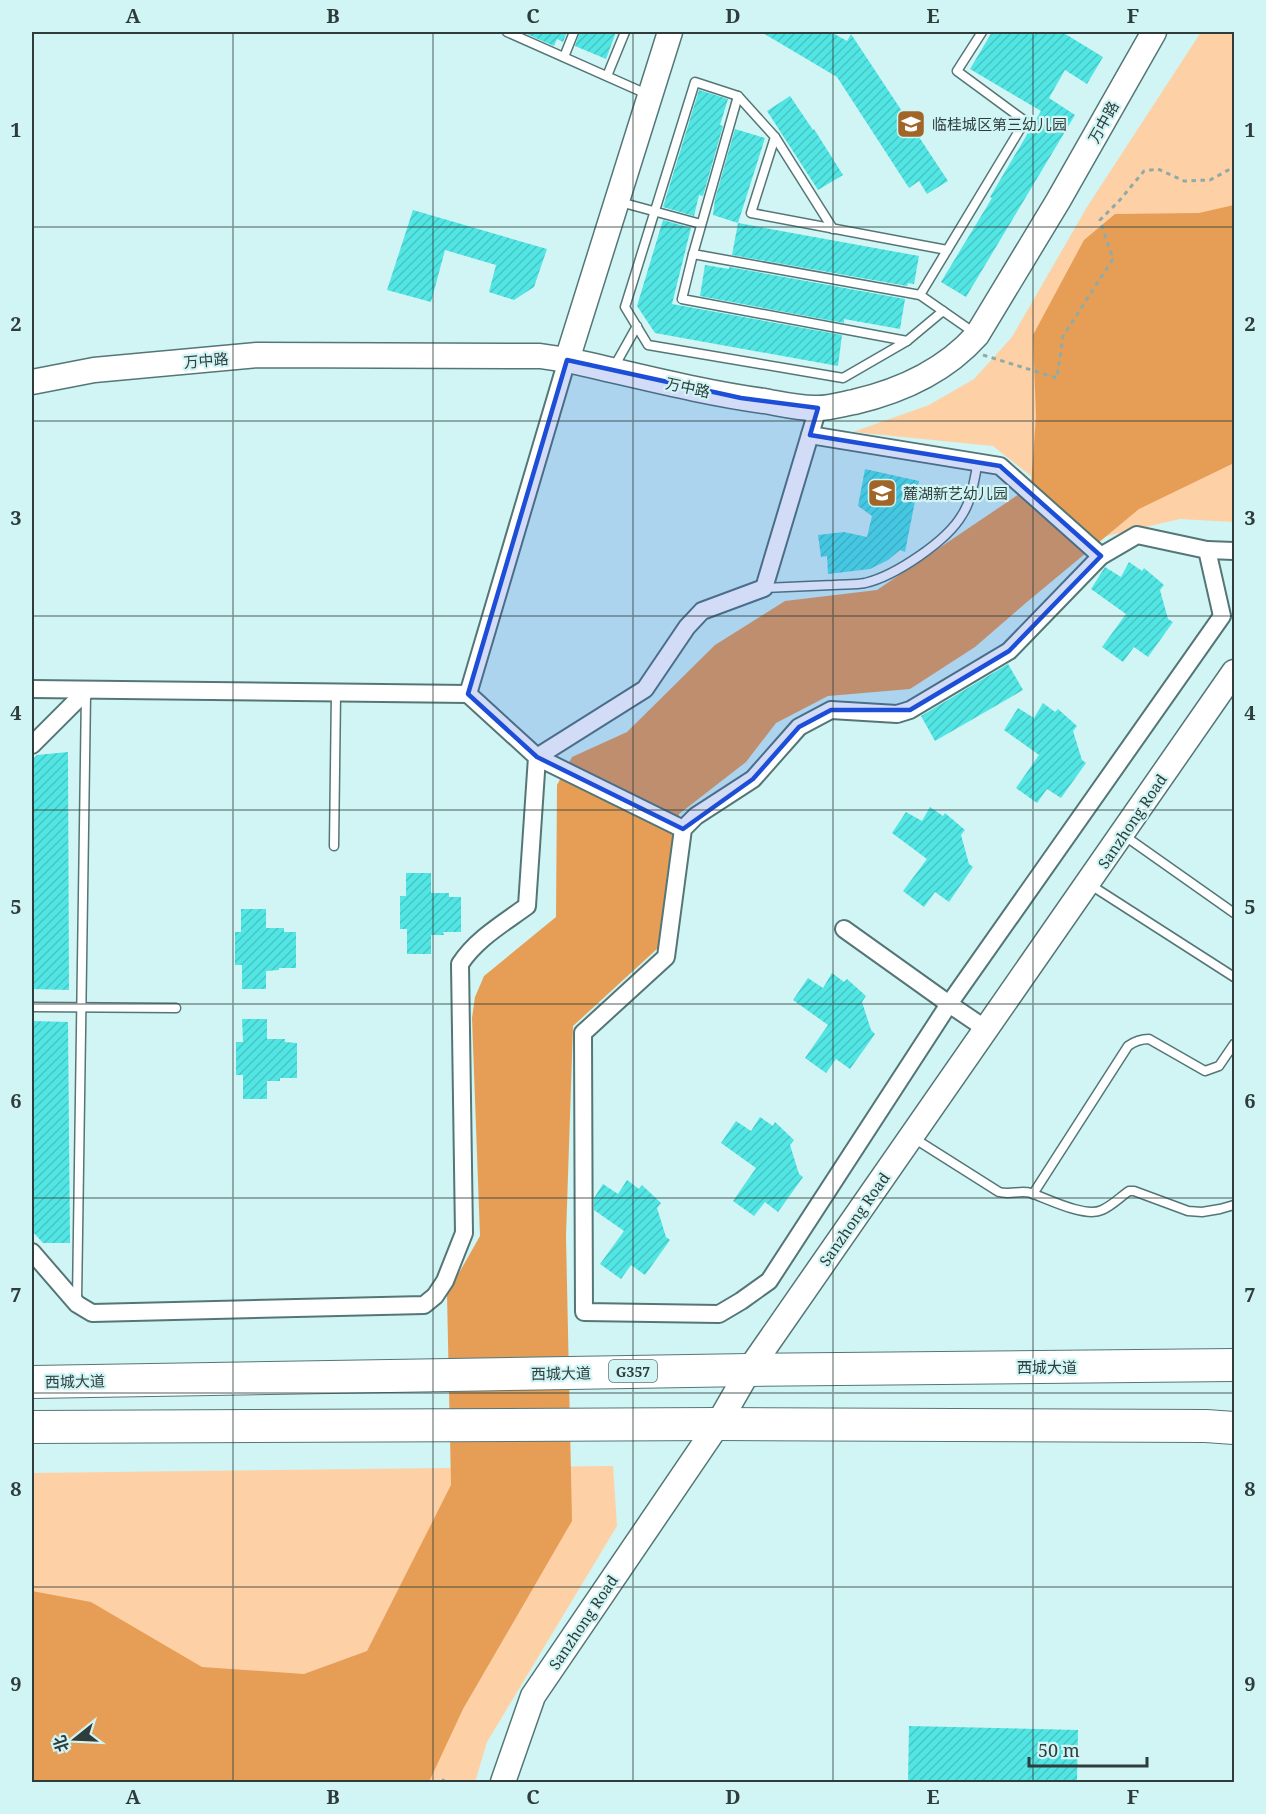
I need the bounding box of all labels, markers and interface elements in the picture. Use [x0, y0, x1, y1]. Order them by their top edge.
text: A [125, 2, 141, 29]
text: B [326, 2, 340, 29]
text: C [526, 2, 540, 29]
text: D [725, 2, 741, 29]
text: E [926, 2, 940, 29]
text: F [1127, 2, 1139, 29]
street label: 万中路 [1083, 97, 1123, 147]
school or university icon: 临桂城区第三幼儿园 [895, 108, 927, 140]
place label: 临桂城区第三幼儿园 [932, 114, 1067, 134]
text: 1 [10, 116, 22, 143]
text: 1 [1244, 116, 1256, 143]
text: 2 [10, 310, 22, 337]
text: 2 [1244, 310, 1256, 337]
street label: 万中路 [183, 348, 229, 372]
street label: 万中路 [664, 373, 712, 401]
school or university icon: 麓湖新艺幼儿园 [866, 477, 898, 509]
place label: 麓湖新艺幼儿园 [903, 483, 1008, 503]
text: 3 [10, 504, 22, 531]
text: 3 [1244, 504, 1256, 531]
text: 4 [10, 699, 22, 726]
text: 4 [1244, 699, 1256, 726]
street label: Sanzhong Road [1093, 770, 1171, 872]
text: 5 [10, 893, 22, 920]
text: 5 [1244, 893, 1256, 920]
text: 6 [10, 1087, 22, 1114]
text: 6 [1244, 1087, 1256, 1114]
street label: Sanzhong Road [814, 1168, 894, 1270]
text: 7 [10, 1281, 22, 1308]
text: 7 [1244, 1281, 1256, 1308]
street label: 西城大道 [1017, 1357, 1077, 1377]
road number: G357 [609, 1360, 657, 1382]
street label: 西城大道 [531, 1362, 591, 1384]
street label: 西城大道 [45, 1370, 105, 1392]
text: 8 [10, 1475, 22, 1502]
text: 8 [1244, 1475, 1256, 1502]
street label: Sanzhong Road [544, 1571, 622, 1673]
text: 9 [10, 1670, 22, 1697]
text: 9 [1244, 1670, 1256, 1697]
north arrow [45, 1709, 105, 1769]
scale bar [1029, 1730, 1148, 1768]
text: 北 [48, 1733, 74, 1755]
text: 50 m [1038, 1738, 1080, 1762]
text: A [125, 1783, 141, 1810]
text: B [326, 1783, 340, 1810]
text: C [526, 1783, 540, 1810]
text: D [725, 1783, 741, 1810]
text: E [926, 1783, 940, 1810]
text: F [1127, 1783, 1139, 1810]

